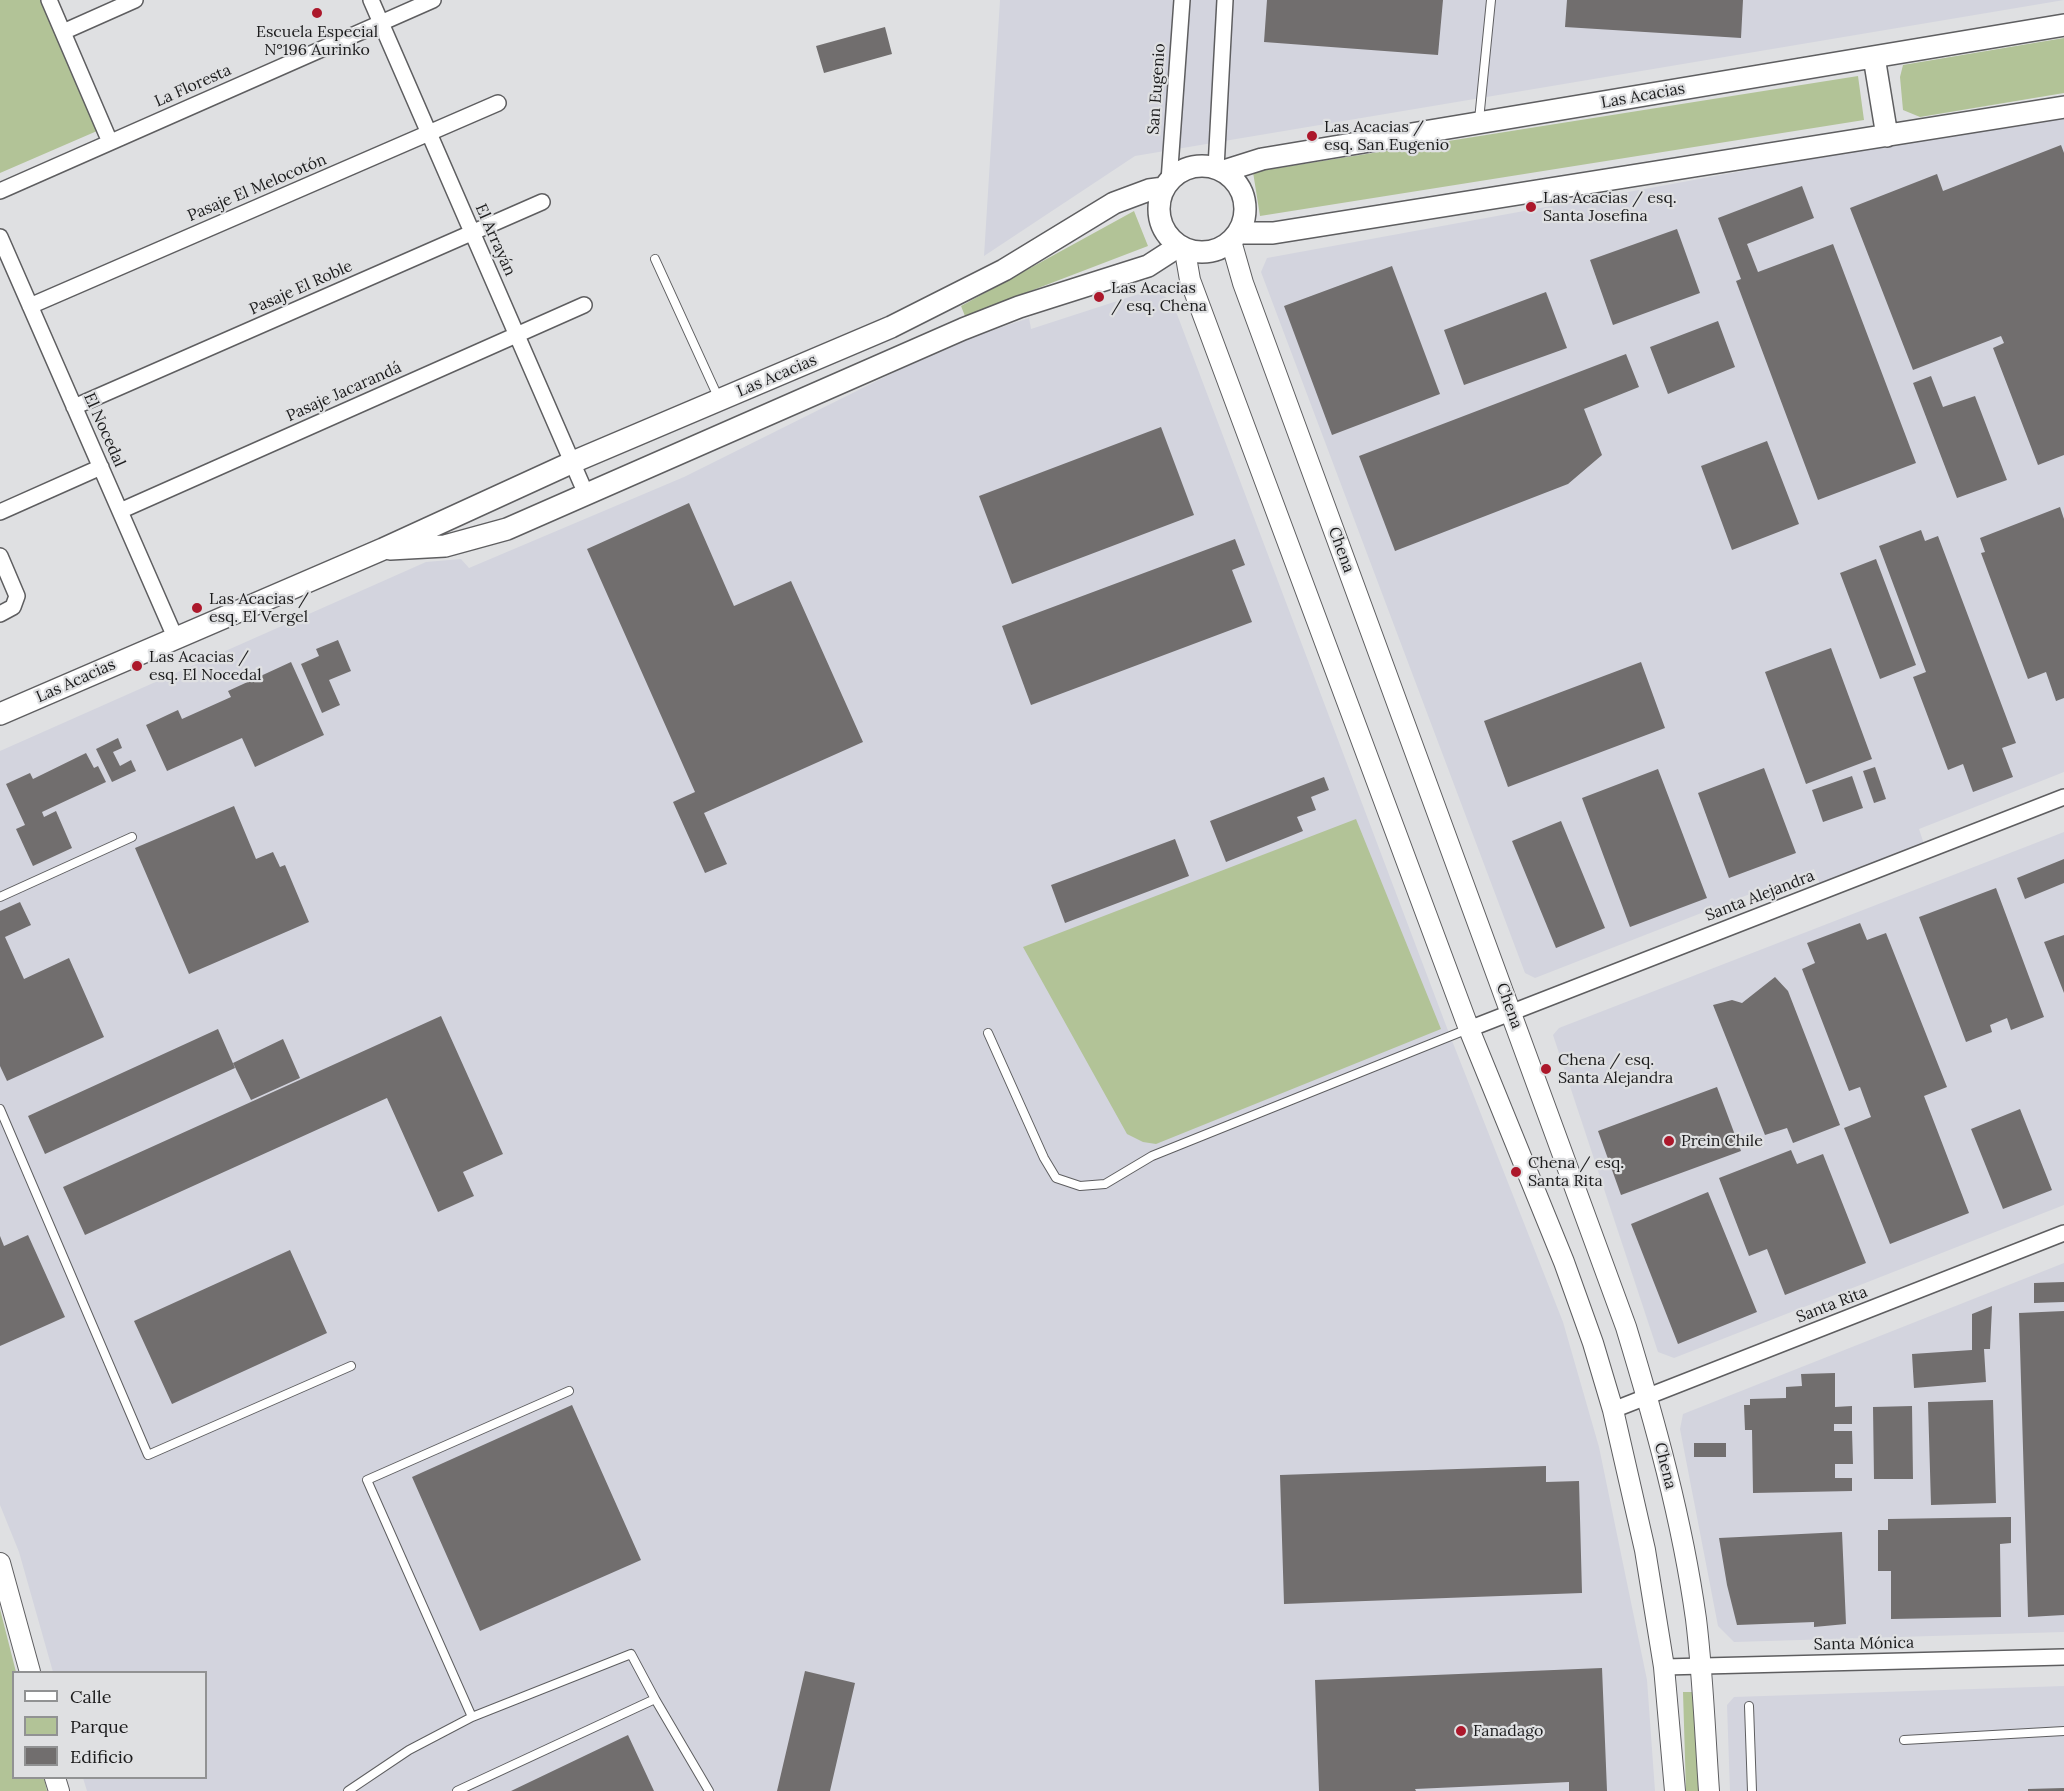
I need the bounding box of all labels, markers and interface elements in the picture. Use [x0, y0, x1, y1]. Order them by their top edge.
marker: Escuela Especial N°196 Aurinko [310, 6, 324, 20]
place label: Escuela Especial N°196 Aurinko [256, 22, 378, 60]
street label: San Eugenio [1144, 43, 1170, 135]
street label: La Floresta [152, 61, 234, 111]
street label: Las Acacias [1600, 79, 1686, 113]
place label: Las Acacias / esq. San Eugenio [1324, 117, 1449, 155]
marker: Las Acacias / esq. San Eugenio [1305, 129, 1319, 143]
street label: Pasaje El Melocotón [185, 150, 329, 226]
place label: Las Acacias / esq. Santa Josefina [1543, 188, 1677, 226]
marker: Las Acacias / esq. Santa Josefina [1524, 200, 1538, 214]
street label: El Arrayán [471, 201, 519, 279]
street label: Pasaje El Roble [247, 257, 355, 319]
place label: Las Acacias / esq. Chena [1111, 278, 1207, 316]
marker: Las Acacias / esq. Chena [1092, 290, 1106, 304]
street label: Las Acacias [734, 351, 820, 401]
street label: Pasaje Jacarandá [284, 358, 404, 426]
street label: El Nocedal [79, 390, 129, 470]
street label: Chena [1324, 524, 1358, 576]
place label: Las Acacias / esq. El Vergel [209, 589, 309, 627]
marker: Las Acacias / esq. El Vergel [190, 601, 204, 615]
place label: Las Acacias / esq. El Nocedal [149, 647, 262, 685]
street label: Las Acacias [33, 655, 119, 707]
marker: Las Acacias / esq. El Nocedal [130, 659, 144, 673]
street label: Santa Alejandra [1703, 866, 1817, 926]
street label: Chena [1492, 980, 1526, 1032]
place label: Chena / esq. Santa Alejandra [1558, 1050, 1673, 1088]
marker: Chena / esq. Santa Alejandra [1539, 1062, 1553, 1076]
place label: Prein Chile [1681, 1131, 1763, 1151]
marker: Prein Chile [1662, 1134, 1676, 1148]
place label: Chena / esq. Santa Rita [1528, 1153, 1624, 1191]
marker: Chena / esq. Santa Rita [1509, 1165, 1523, 1179]
street label: Santa Rita [1794, 1283, 1870, 1327]
street label: Chena [1650, 1441, 1680, 1491]
street label: Santa Mónica [1814, 1634, 1914, 1654]
legend [12, 1671, 207, 1779]
text: Calle [70, 1685, 111, 1708]
text: Parque [70, 1715, 129, 1738]
place label: Fanadago [1473, 1721, 1543, 1741]
marker: Fanadago [1454, 1724, 1468, 1738]
text: Edificio [70, 1745, 133, 1768]

